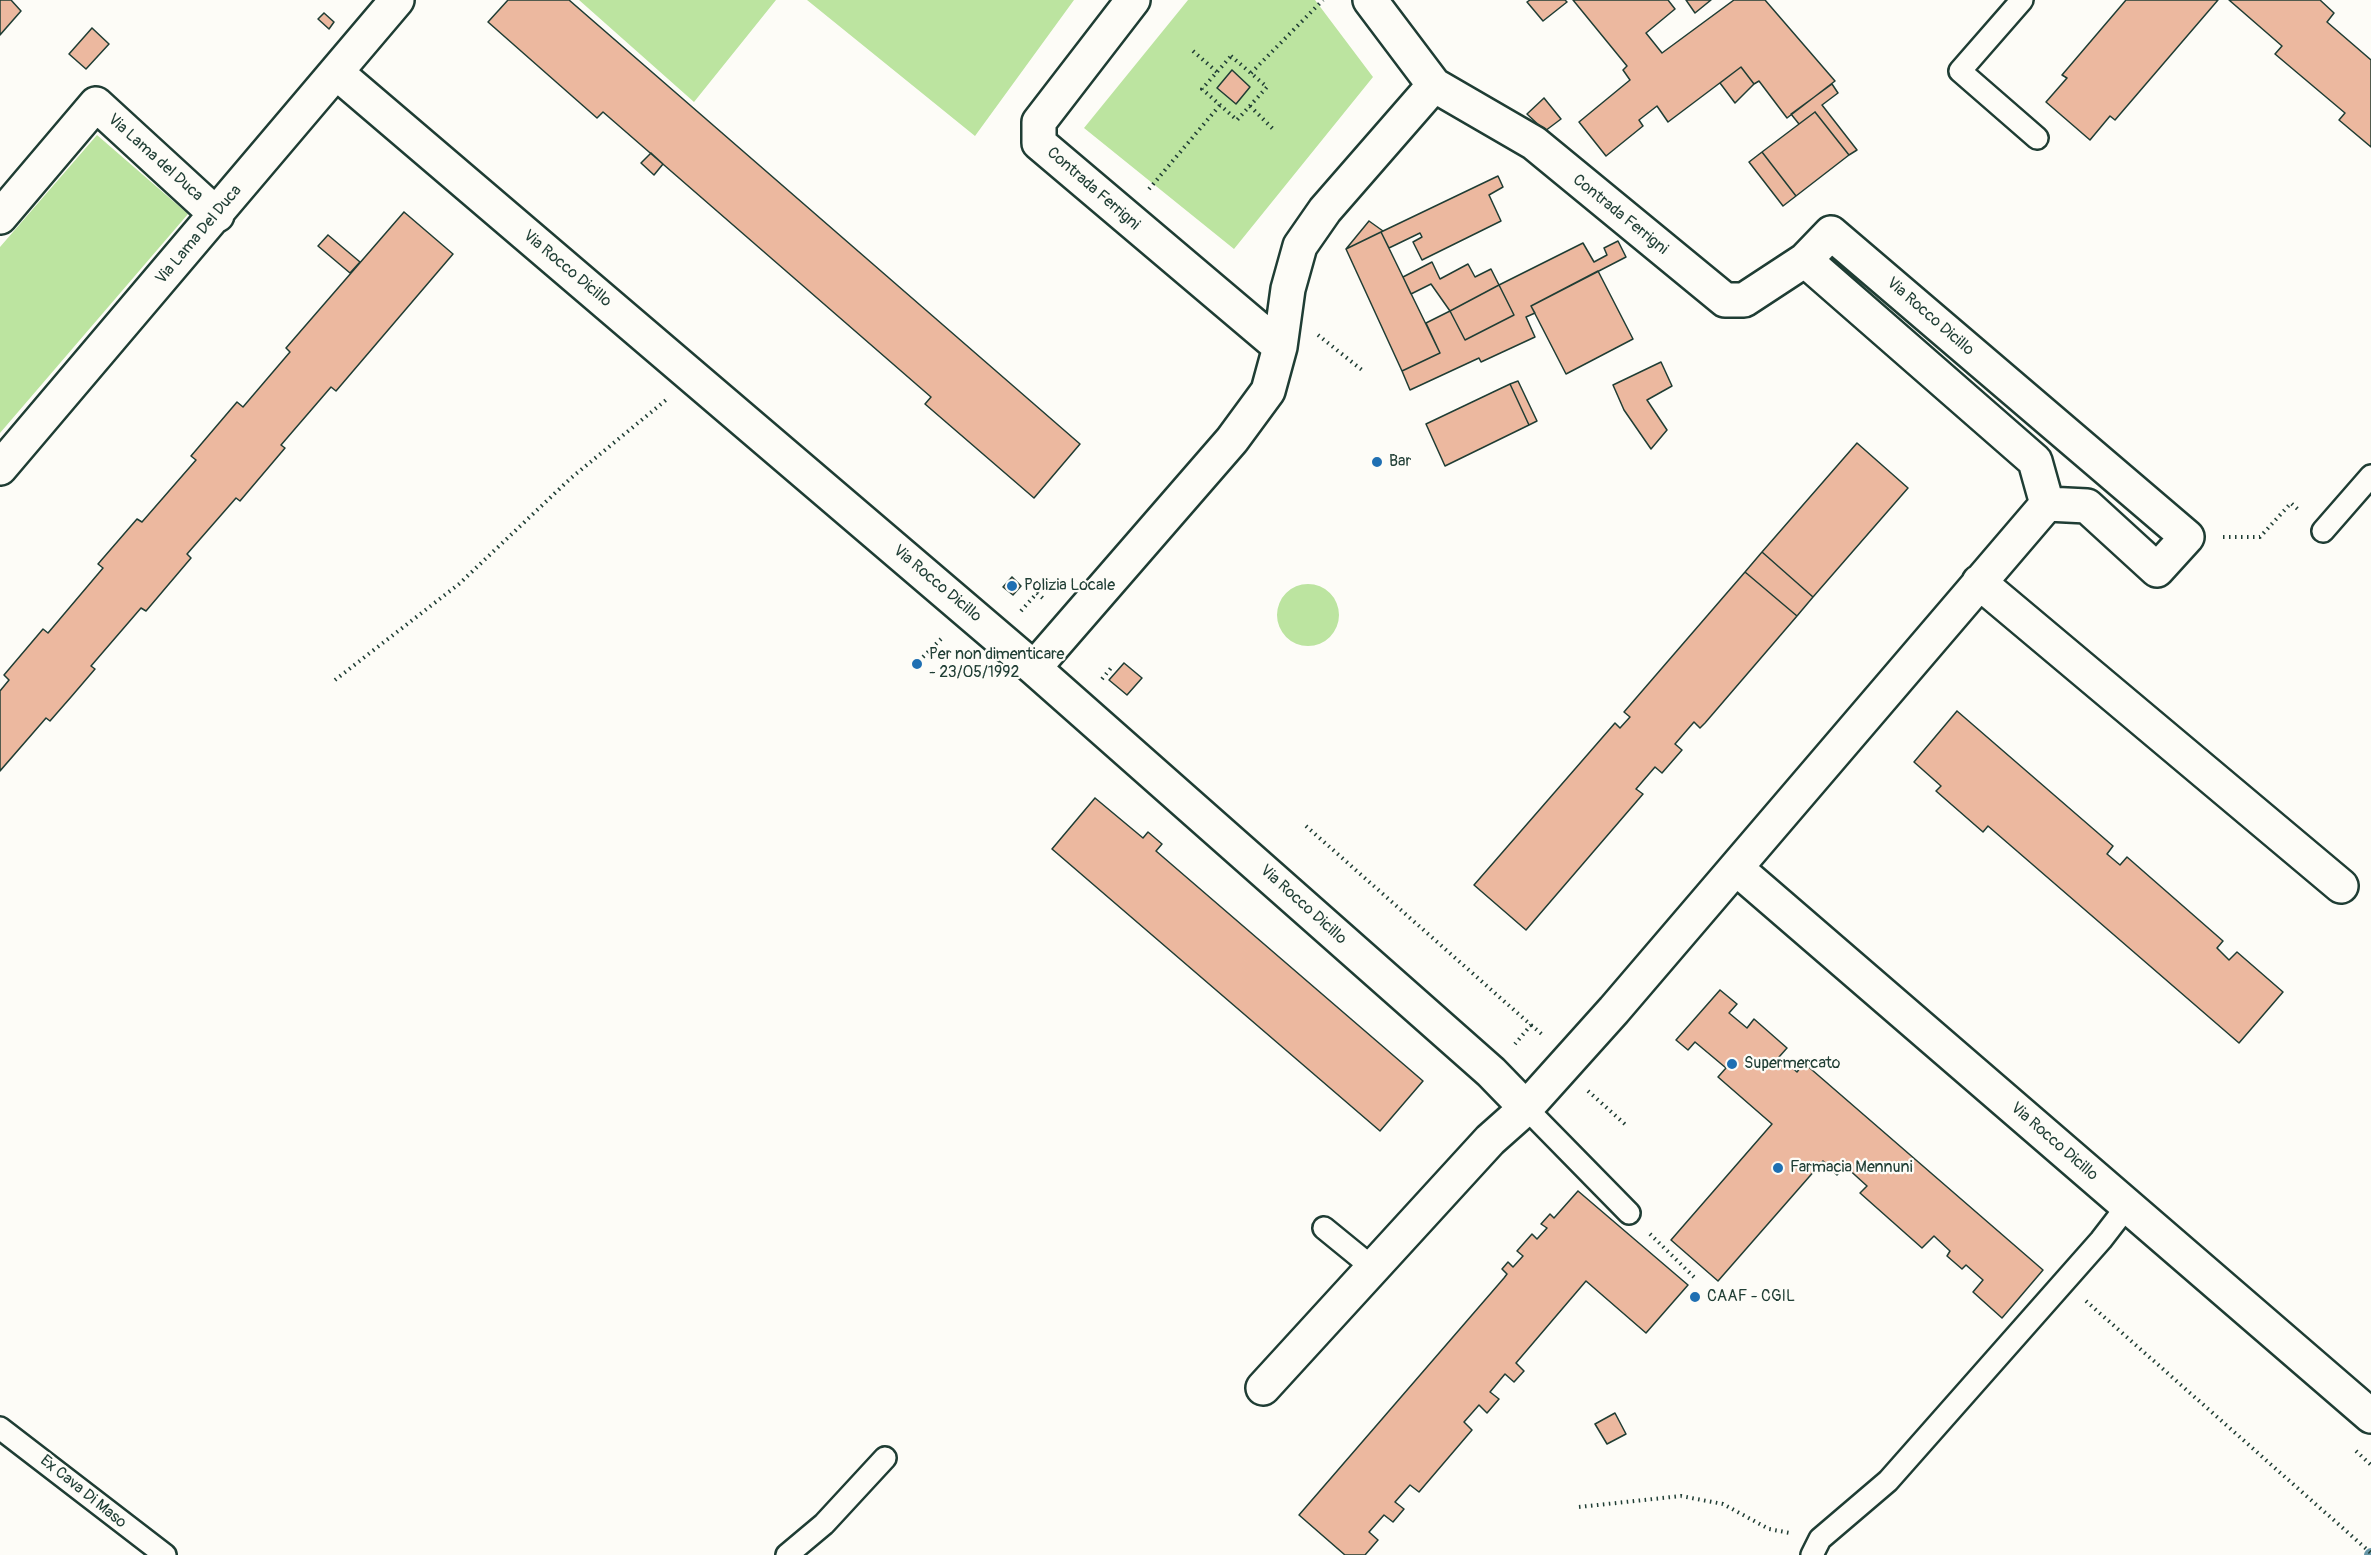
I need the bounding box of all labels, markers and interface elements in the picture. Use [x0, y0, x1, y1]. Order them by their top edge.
street label: Via Lama del Duca [103, 110, 207, 206]
street label: Contrada Ferrigni [1043, 143, 1143, 235]
street label: Contrada Ferrigni [1569, 171, 1671, 259]
street label: Via Lama Del Duca [152, 182, 246, 288]
street label: Via Rocco Dicillo [519, 226, 615, 312]
street label: Via Rocco Dicillo [1882, 274, 1978, 360]
place label: Bar [1389, 452, 1411, 472]
marker: Bar [1370, 455, 1384, 469]
street label: Via Rocco Dicillo [889, 541, 985, 627]
place label: Polizia Locale [1024, 576, 1115, 596]
marker: Polizia Locale [1005, 579, 1019, 593]
place label: Per non dimenticare - 23/05/1992 [929, 645, 1064, 683]
marker: Per non dimenticare - 23/05/1992 [910, 657, 924, 671]
street label: Via Rocco Dicillo [1256, 861, 1350, 949]
place label: Supermercato [1744, 1054, 1840, 1074]
marker: Supermercato [1725, 1057, 1739, 1071]
street label: Via Rocco Dicillo [2006, 1099, 2102, 1185]
place label: Farmacia Mennuni [1790, 1158, 1913, 1178]
marker: Farmacia Mennuni [1771, 1161, 1785, 1175]
place label: CAAF - CGIL [1707, 1287, 1795, 1307]
marker: CAAF - CGIL [1688, 1290, 1702, 1304]
street label: Ex Cava Di Maso [36, 1451, 130, 1533]

